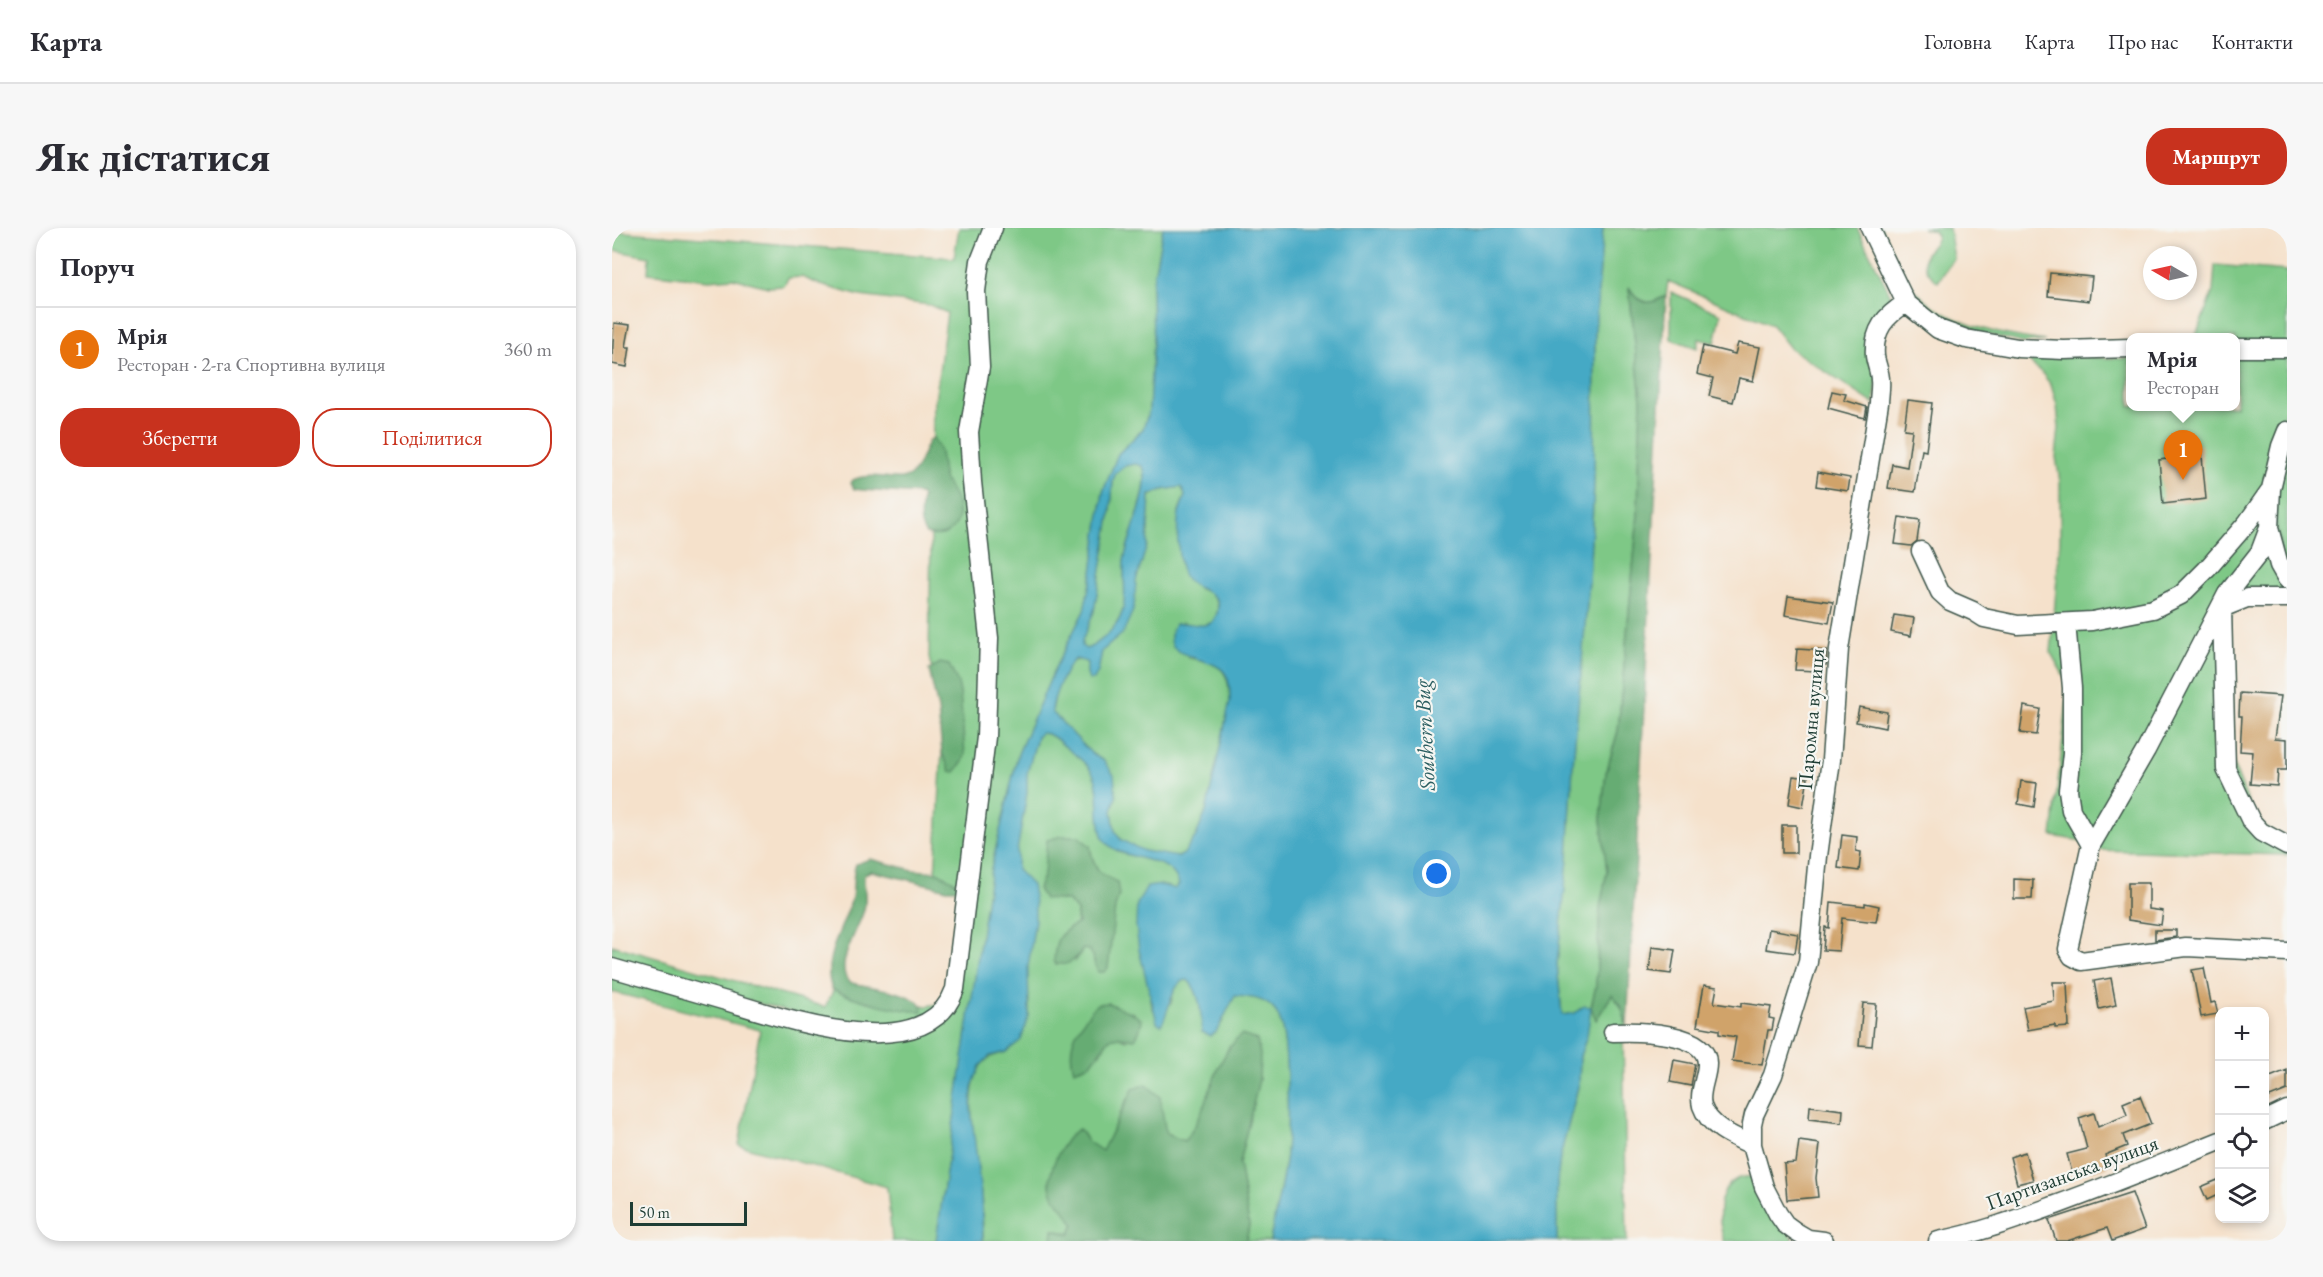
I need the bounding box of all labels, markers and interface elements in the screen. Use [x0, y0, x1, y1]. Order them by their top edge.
text: Карта [30, 23, 102, 59]
text: Головна [1924, 28, 1992, 55]
text: Карта [2025, 28, 2075, 55]
text: Про нас [2108, 28, 2178, 55]
text: Контакти [2211, 28, 2293, 55]
button: Маршрут [2146, 128, 2287, 185]
text: Як дістатися [36, 129, 270, 184]
north arrow [2143, 246, 2197, 300]
text: Поруч [60, 250, 135, 284]
text: Мрія [117, 322, 168, 351]
popup [2126, 333, 2240, 411]
text: 1 [74, 336, 85, 362]
text: 360 m [504, 336, 552, 362]
text: Мрія [2147, 345, 2197, 374]
text: Ресторан · 2-га Спортивна вулиця [117, 351, 385, 377]
text: Ресторан [2147, 374, 2219, 400]
button: Зберегти [60, 408, 300, 467]
button: Поділитися [312, 408, 552, 467]
pin: 1 [2164, 430, 2202, 480]
street label: Паромна вулиця [1791, 647, 1830, 791]
water label: Southern Bug [1407, 678, 1442, 792]
your location [1422, 859, 1451, 888]
map controls [2215, 1007, 2269, 1223]
button: + [2215, 1007, 2269, 1061]
button: − [2215, 1061, 2269, 1115]
button: locate [2215, 1115, 2269, 1169]
street label: Партизанська вулиця [1982, 1129, 2162, 1216]
button: layers [2215, 1169, 2269, 1223]
scale bar [630, 1199, 747, 1226]
text: 50 m [639, 1202, 670, 1223]

